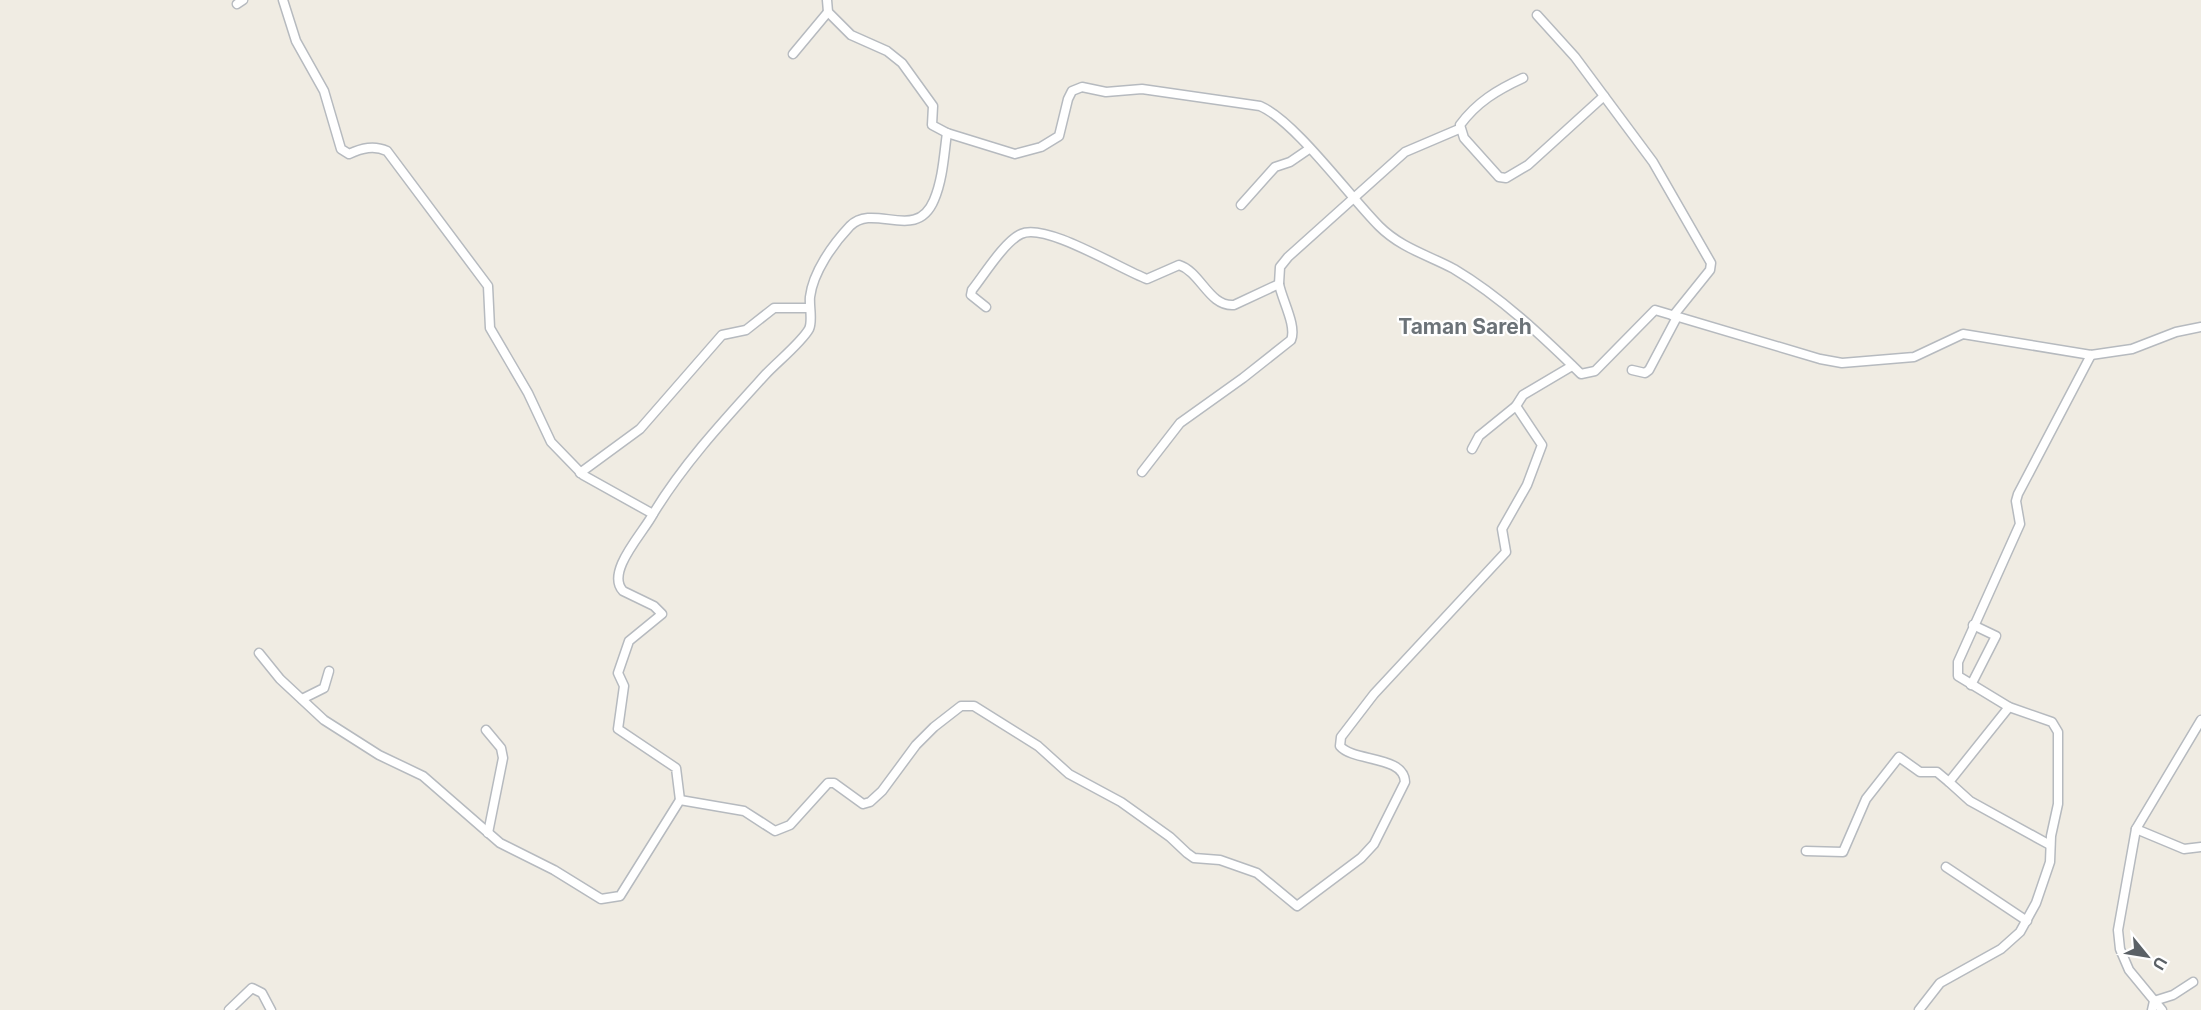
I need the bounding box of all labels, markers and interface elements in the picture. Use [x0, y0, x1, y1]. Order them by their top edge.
district label: Taman Sareh [1398, 314, 1532, 339]
north arrow [2117, 926, 2177, 986]
text: U [2148, 953, 2172, 974]

